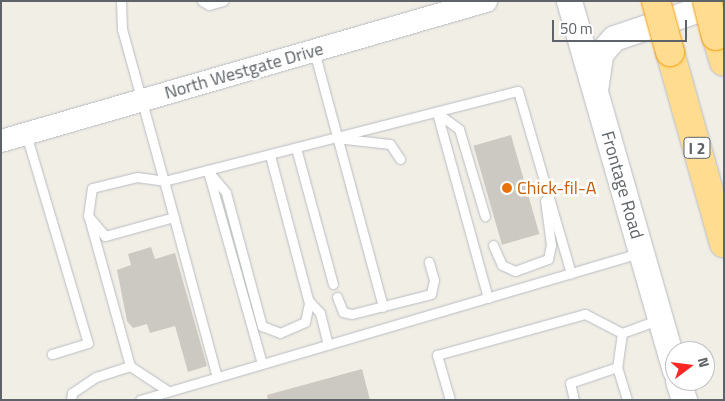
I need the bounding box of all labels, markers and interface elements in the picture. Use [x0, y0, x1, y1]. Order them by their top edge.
scale bar [555, 10, 690, 42]
text: 50 m [560, 17, 593, 40]
street label: North Westgate Drive [162, 38, 326, 104]
street label: Frontage Road [596, 129, 648, 241]
road number: I 2 [683, 134, 711, 162]
place label: Chick-fil-A [517, 177, 596, 199]
marker: Chick-fil-A [501, 182, 513, 194]
north arrow [665, 341, 715, 391]
text: N [693, 355, 715, 370]

